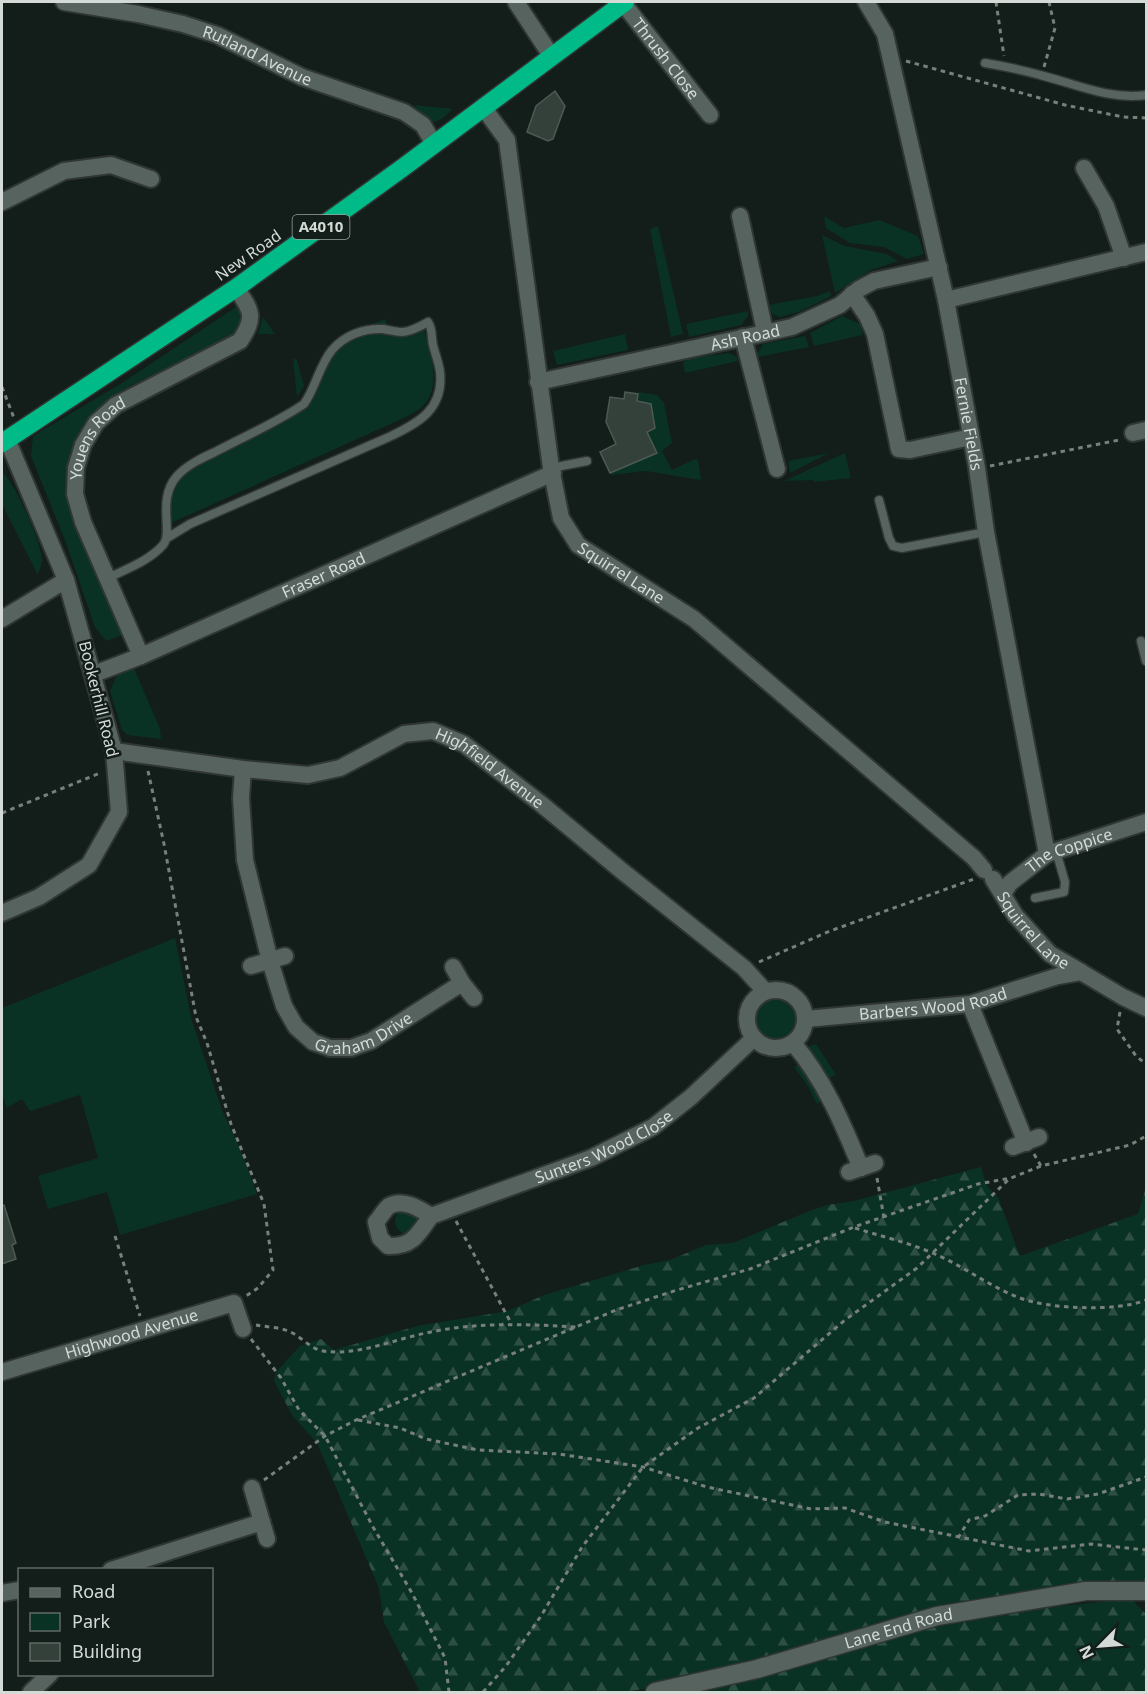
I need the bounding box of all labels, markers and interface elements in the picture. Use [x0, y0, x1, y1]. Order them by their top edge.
street label: Thrush Close [627, 13, 705, 104]
street label: Rutland Avenue [200, 20, 315, 91]
road number: A4010 [292, 215, 350, 239]
street label: New Road [211, 224, 285, 286]
street label: Ash Road [708, 319, 782, 355]
street label: Fernie Fields [949, 375, 988, 472]
street label: Youens Road [64, 391, 129, 480]
street label: Squirrel Lane [574, 537, 669, 609]
street label: Fraser Road [278, 547, 369, 603]
street label: Bookerhill Road [74, 639, 124, 759]
street label: Highfield Avenue [432, 722, 549, 813]
street label: The Coppice [1021, 823, 1115, 878]
street label: Squirrel Lane [992, 887, 1074, 974]
street label: Barbers Wood Road [858, 982, 1010, 1025]
street label: Graham Drive [312, 1007, 416, 1059]
street label: Sunters Wood Close [532, 1105, 677, 1188]
street label: Highwood Avenue [62, 1303, 201, 1364]
legend [18, 1568, 213, 1676]
text: Road [72, 1579, 115, 1603]
street label: Lane End Road [842, 1603, 954, 1654]
text: Park [72, 1609, 110, 1633]
north arrow [1070, 1616, 1130, 1676]
text: Building [72, 1639, 142, 1663]
text: N [1074, 1642, 1099, 1663]

